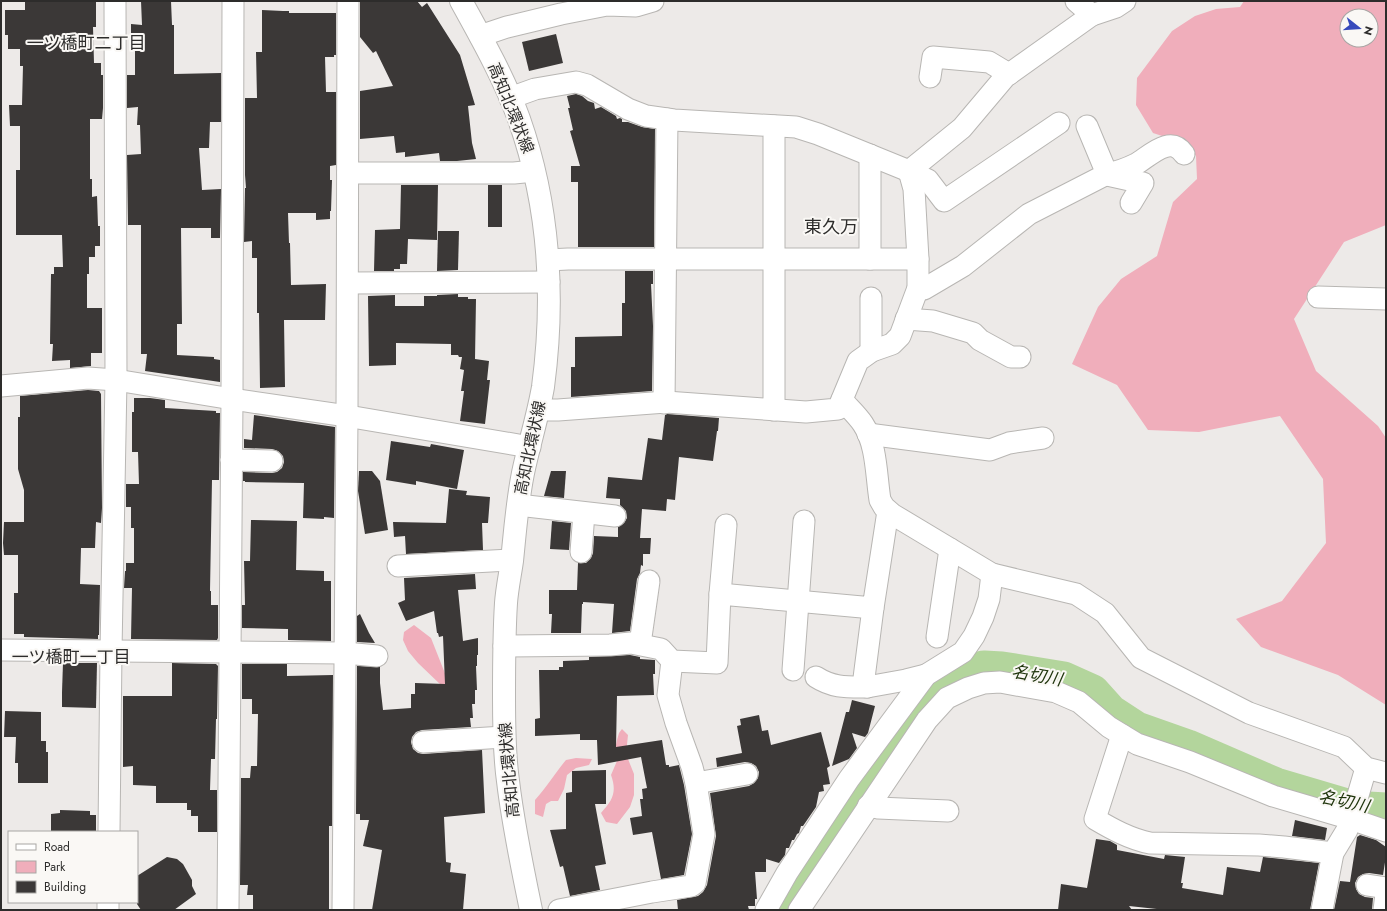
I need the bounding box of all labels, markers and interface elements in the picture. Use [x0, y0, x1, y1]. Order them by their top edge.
north arrow [1339, 8, 1379, 48]
text: N [1360, 24, 1377, 37]
district label: 一ツ橋町二丁目 [27, 31, 146, 55]
street label: 高知北環状線 [482, 59, 540, 157]
district label: 東久万 [804, 214, 858, 240]
street label: 高知北環状線 [509, 399, 551, 497]
district label: 一ツ橋町一丁目 [12, 645, 131, 669]
water label: 名切川 [1010, 659, 1066, 692]
street label: 高知北環状線 [493, 721, 525, 819]
water label: 名切川 [1317, 784, 1373, 818]
legend [8, 831, 138, 903]
text: Road [44, 838, 70, 856]
text: Park [44, 858, 66, 876]
text: Building [44, 878, 86, 896]

